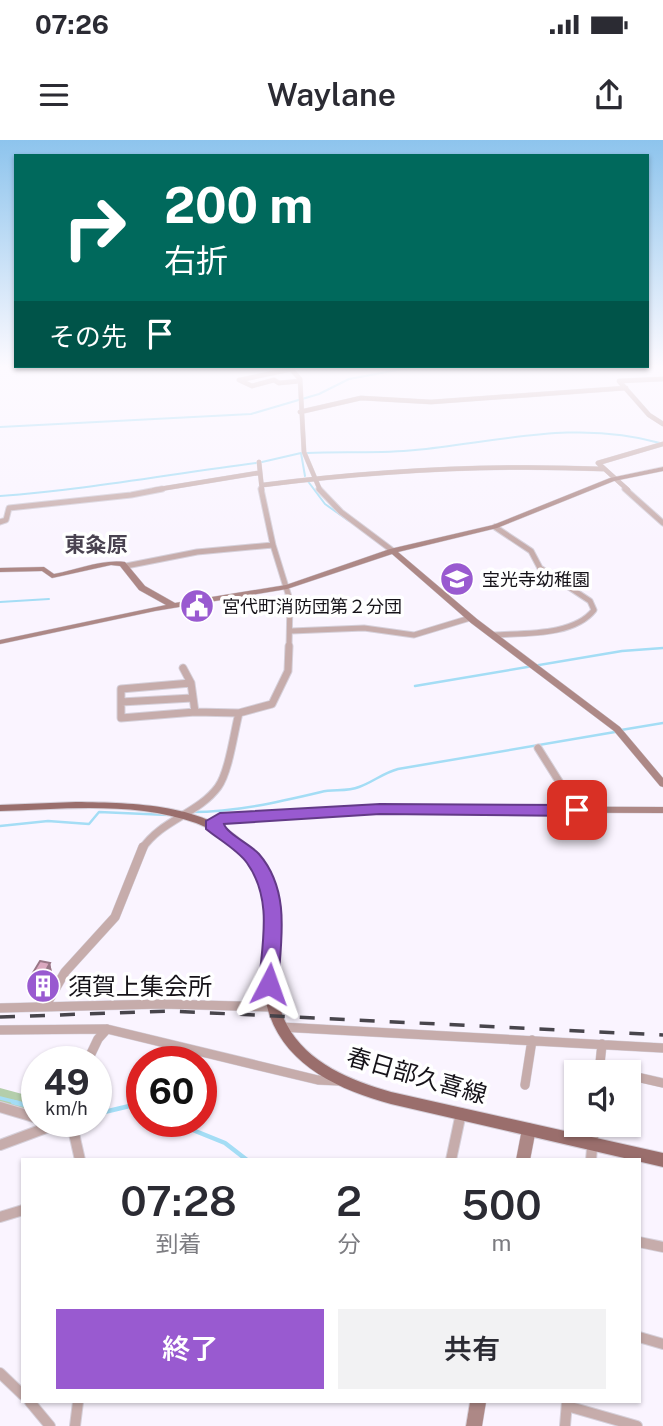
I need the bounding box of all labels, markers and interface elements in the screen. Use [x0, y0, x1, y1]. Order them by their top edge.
text: 07:26 [35, 9, 109, 40]
icon: menu [35, 76, 73, 114]
text: Waylane [267, 76, 396, 113]
icon: share [590, 76, 628, 114]
text: 200 m [164, 176, 313, 234]
icon: right [49, 182, 140, 273]
text: 右折 [164, 242, 228, 279]
icon: arrive [141, 315, 179, 353]
text: その先 [49, 321, 127, 352]
district label: 東粂原 [65, 532, 128, 557]
school or university icon: 宝光寺幼稚園 [438, 560, 476, 598]
place label: 宝光寺幼稚園 [482, 569, 590, 590]
public building icon: 宮代町消防団第２分団 [178, 587, 216, 625]
place label: 宮代町消防団第２分団 [222, 596, 402, 617]
pin [547, 780, 607, 840]
icon: arrive [558, 791, 596, 829]
position arrow [232, 947, 306, 1021]
building icon: 須賀上集会所 [24, 967, 62, 1005]
place label: 須賀上集会所 [68, 972, 212, 1000]
street label: 春日部久喜線 [344, 1042, 490, 1108]
speed limit sign: 60 [126, 1046, 217, 1137]
map controls [564, 1060, 641, 1137]
button: sound [564, 1060, 641, 1137]
text: 49 [43, 1062, 90, 1103]
text: km/h [45, 1098, 88, 1119]
text: 07:28 [120, 1176, 237, 1225]
text: 2 [336, 1176, 362, 1225]
text: 500 [461, 1180, 542, 1229]
text: m [492, 1229, 511, 1256]
text: 到着 [156, 1230, 202, 1257]
text: 分 [338, 1230, 361, 1257]
button: 終了 [56, 1309, 324, 1389]
button: 共有 [338, 1309, 606, 1389]

